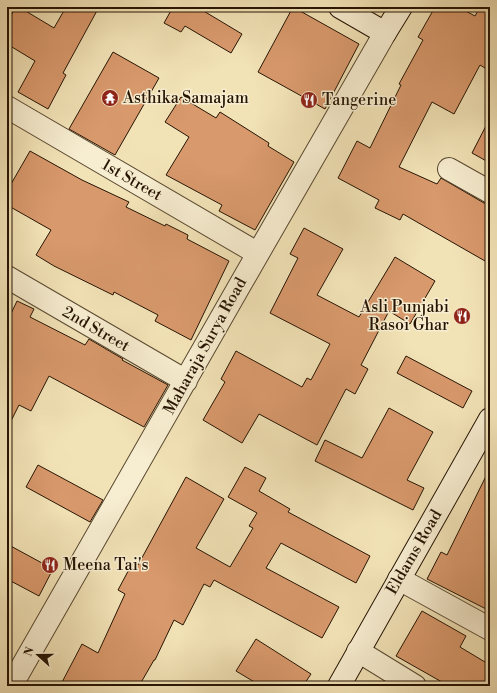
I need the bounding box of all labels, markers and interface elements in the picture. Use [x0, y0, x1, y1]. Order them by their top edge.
temple icon: Asthika Samajam [100, 88, 120, 108]
place label: Asthika Samajam [122, 88, 249, 108]
restaurant icon: Tangerine [299, 90, 319, 110]
place label: Tangerine [322, 90, 396, 110]
street label: 1st Street [98, 155, 166, 205]
street label: Maharaja Surya Road [159, 274, 251, 418]
place label: Asli Punjabi Rasoi Ghar [359, 297, 449, 335]
street label: 2nd Street [59, 302, 134, 356]
restaurant icon: Asli Punjabi Rasoi Ghar [452, 306, 472, 326]
street label: Eldams Road [382, 506, 446, 598]
restaurant icon: Meena Tai's [40, 555, 60, 575]
place label: Meena Tai's [63, 555, 149, 575]
north arrow [18, 635, 58, 675]
text: N [22, 645, 38, 658]

